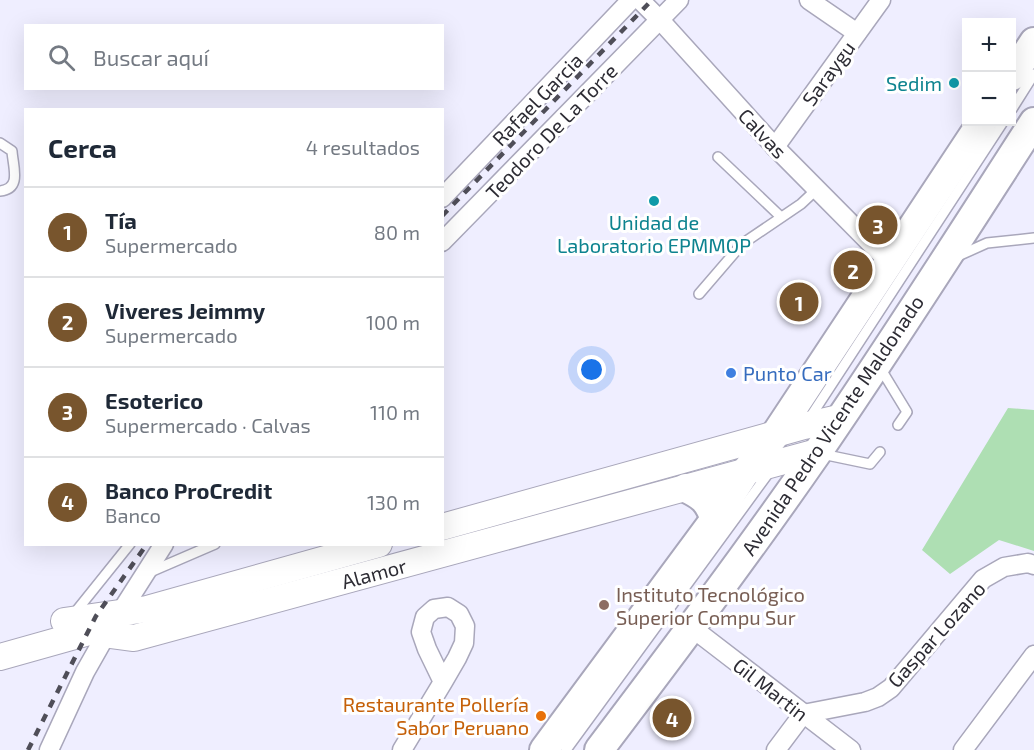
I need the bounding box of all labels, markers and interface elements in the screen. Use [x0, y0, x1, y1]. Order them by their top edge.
map controls [962, 18, 1016, 126]
button: + [962, 18, 1016, 72]
search box [24, 24, 444, 90]
street label: Saraygu [796, 36, 860, 110]
icon: search [45, 41, 78, 74]
text: Buscar aquí [93, 44, 209, 70]
street label: Rafael Garcia [487, 48, 587, 150]
street label: Teodoro De La Torre [480, 58, 622, 204]
place label: Sedim [886, 71, 942, 95]
button: − [962, 72, 1016, 126]
marker: Sedim [947, 76, 961, 90]
street label: Calvas [734, 103, 792, 163]
text: Cerca [48, 132, 117, 163]
text: 4 resultados [306, 135, 420, 159]
marker: Unidad de Laboratorio EPMMOP [647, 194, 661, 208]
pin: 3 [858, 202, 898, 248]
text: Tía [105, 207, 137, 233]
place label: Unidad de Laboratorio EPMMOP [557, 210, 751, 257]
text: 1 [63, 220, 72, 244]
text: 80 m [374, 220, 420, 244]
text: Supermercado [105, 233, 238, 257]
pin: 2 [834, 248, 872, 292]
pin: 1 [780, 280, 818, 324]
street label: Avenida Pedro Vicente Maldonado [736, 290, 928, 560]
text: Viveres Jeimmy [105, 297, 265, 323]
text: 2 [62, 310, 73, 334]
text: 100 m [366, 310, 420, 334]
text: Supermercado [105, 323, 238, 347]
your location [577, 355, 606, 384]
place label: Punto Car [743, 361, 832, 385]
marker: Punto Car [724, 366, 738, 380]
text: Esoterico [105, 387, 203, 413]
text: 3 [62, 400, 73, 424]
text: 110 m [370, 400, 420, 424]
text: Supermercado · Calvas [105, 413, 311, 437]
text: Banco ProCredit [105, 477, 272, 503]
text: 4 [61, 490, 74, 514]
text: 130 m [367, 490, 420, 514]
text: Banco [105, 503, 161, 527]
street label: Alamor [339, 553, 409, 593]
street label: Gaspar Lozano [882, 576, 990, 692]
place label: Instituto Tecnológico Superior Compu Sur [616, 582, 805, 629]
marker: Instituto Tecnológico Superior Compu Sur [597, 598, 611, 612]
street label: Gil Martin [729, 652, 813, 726]
place label: Restaurante Pollería Sabor Peruano [343, 692, 529, 739]
pin: 4 [652, 696, 692, 740]
marker: Restaurante Pollería Sabor Peruano [534, 709, 548, 723]

